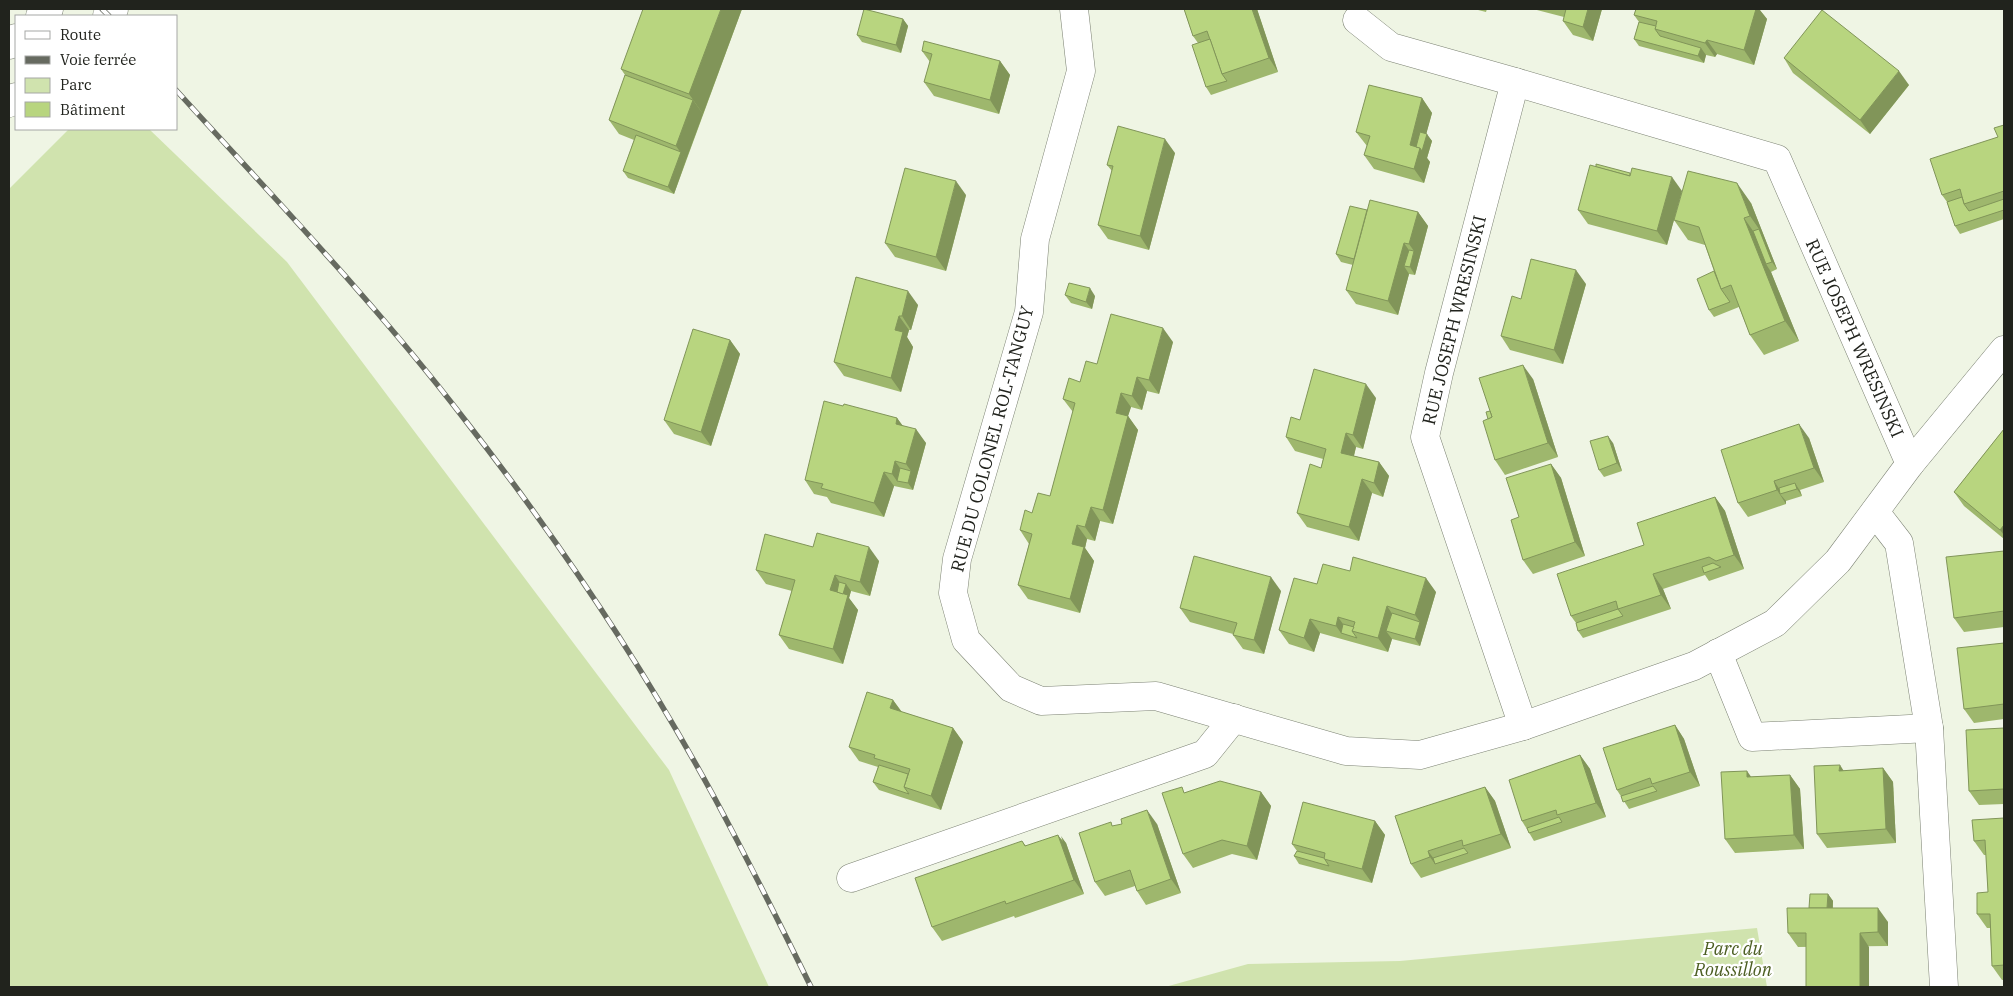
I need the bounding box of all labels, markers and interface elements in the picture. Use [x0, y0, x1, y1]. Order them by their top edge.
legend [15, 15, 178, 130]
text: Route [60, 25, 101, 44]
text: Voie ferrée [60, 50, 136, 69]
text: Parc [60, 75, 92, 94]
text: Bâtiment [60, 100, 125, 119]
street label: RUE JOSEPH WRESINSKI [1417, 213, 1491, 427]
street label: RUE JOSEPH WRESINSKI [1801, 235, 1909, 441]
street label: RUE DU COLONEL ROL-TANGUY [945, 303, 1039, 575]
park label: Parc du Roussillon [1693, 937, 1773, 981]

